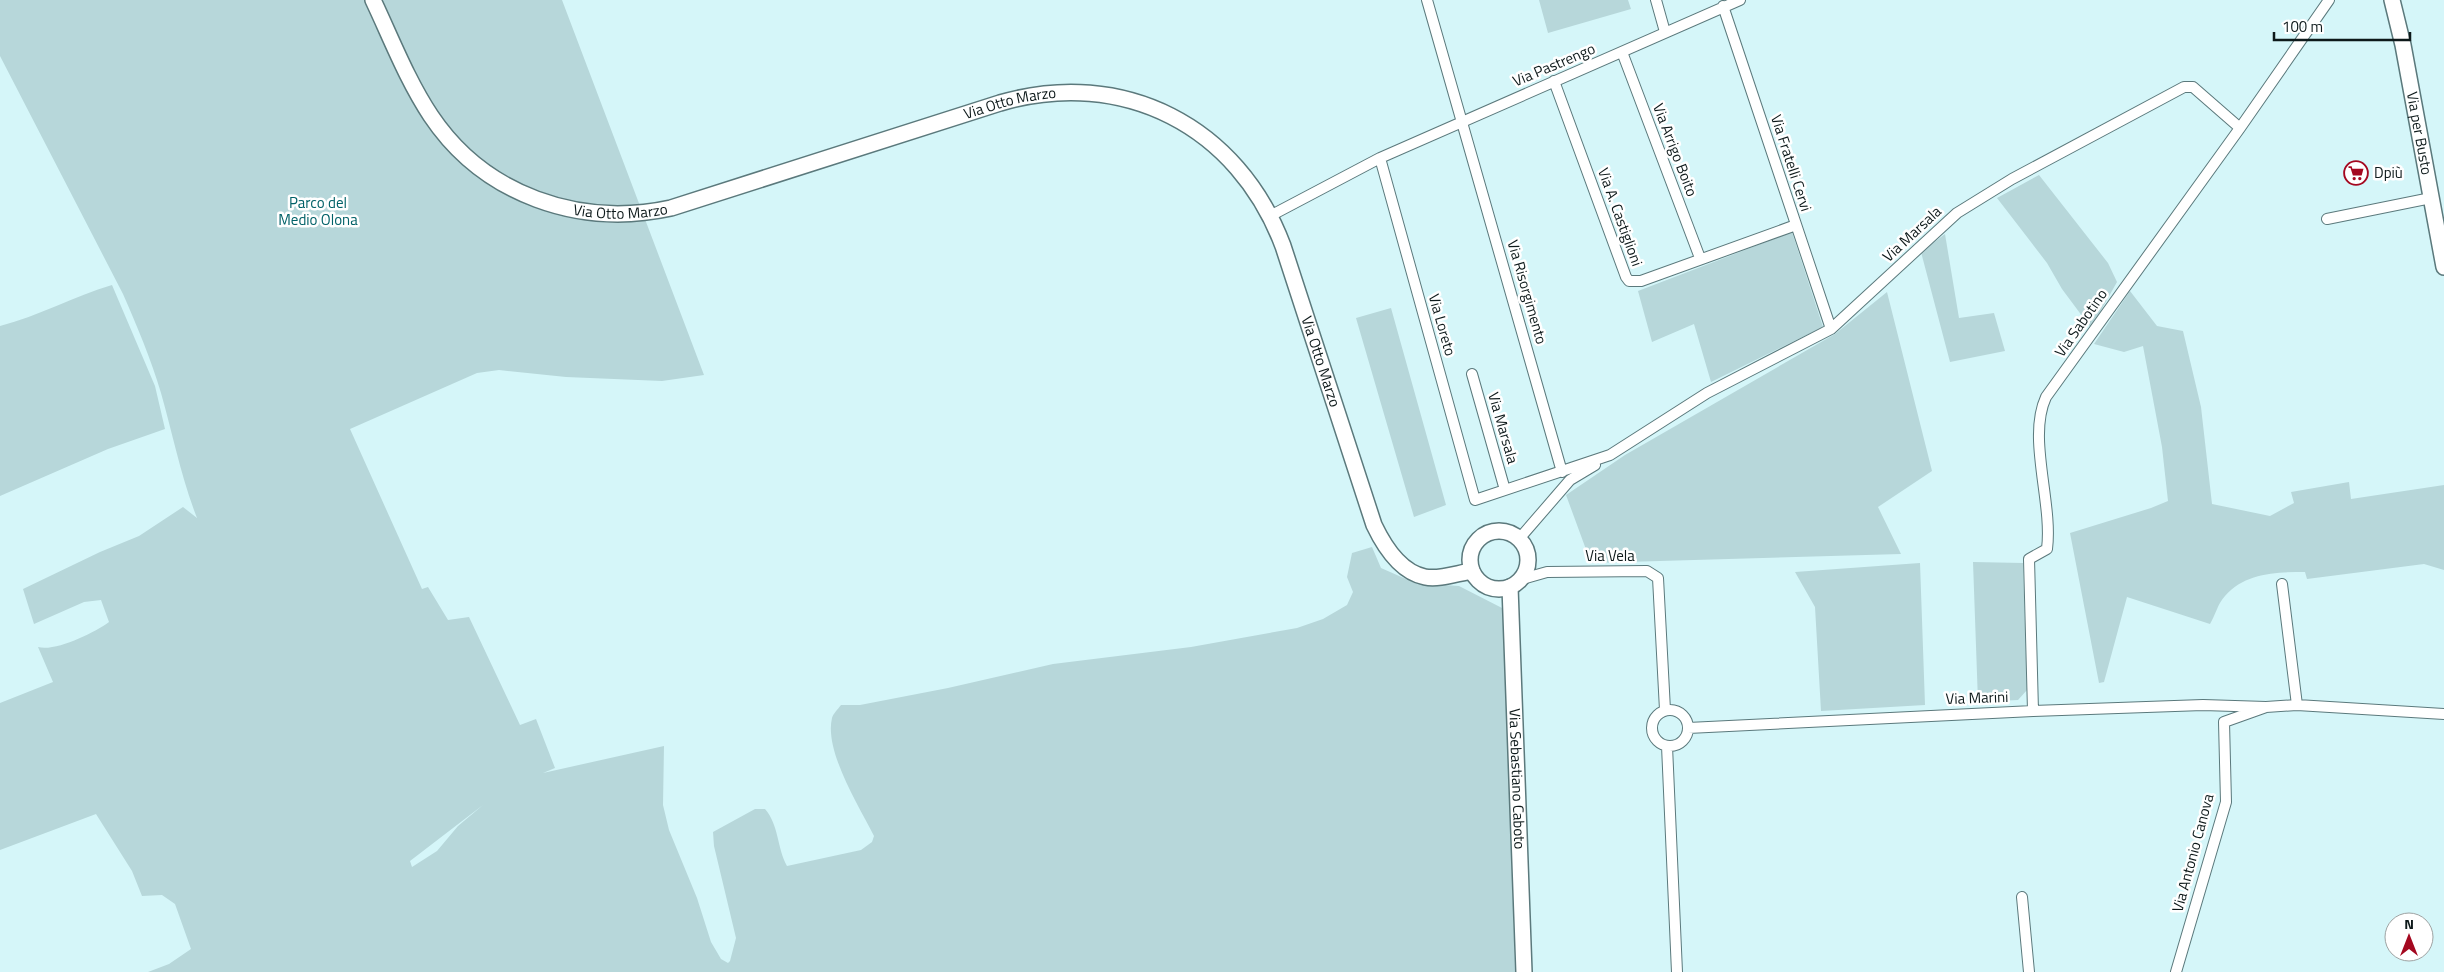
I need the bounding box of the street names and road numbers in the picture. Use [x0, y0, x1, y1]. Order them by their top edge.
street label: Via Pastrengo [1509, 37, 1599, 92]
street label: Via Otto Marzo [961, 81, 1057, 125]
street label: Via per Busto [2401, 90, 2439, 177]
street label: Via Arrigo Boito [1647, 100, 1704, 200]
street label: Via Fratelli Cervi [1765, 111, 1818, 214]
street label: Via A. Castiglioni [1592, 164, 1649, 269]
street label: Via Otto Marzo [572, 197, 669, 225]
street label: Via Marsala [1877, 200, 1947, 267]
street label: Via Risorgimento [1502, 237, 1553, 347]
street label: Via Sabotino [2049, 284, 2113, 362]
street label: Via Loreto [1423, 291, 1462, 359]
street label: Via Otto Marzo [1296, 313, 1347, 410]
street label: Via Marsala [1482, 389, 1525, 467]
street label: Via Vela [1585, 544, 1635, 567]
street label: Via Marini [1945, 685, 2009, 710]
street label: Via Sebastiano Caboto [1503, 708, 1532, 850]
street label: Via Antonio Canova [2166, 791, 2219, 915]

